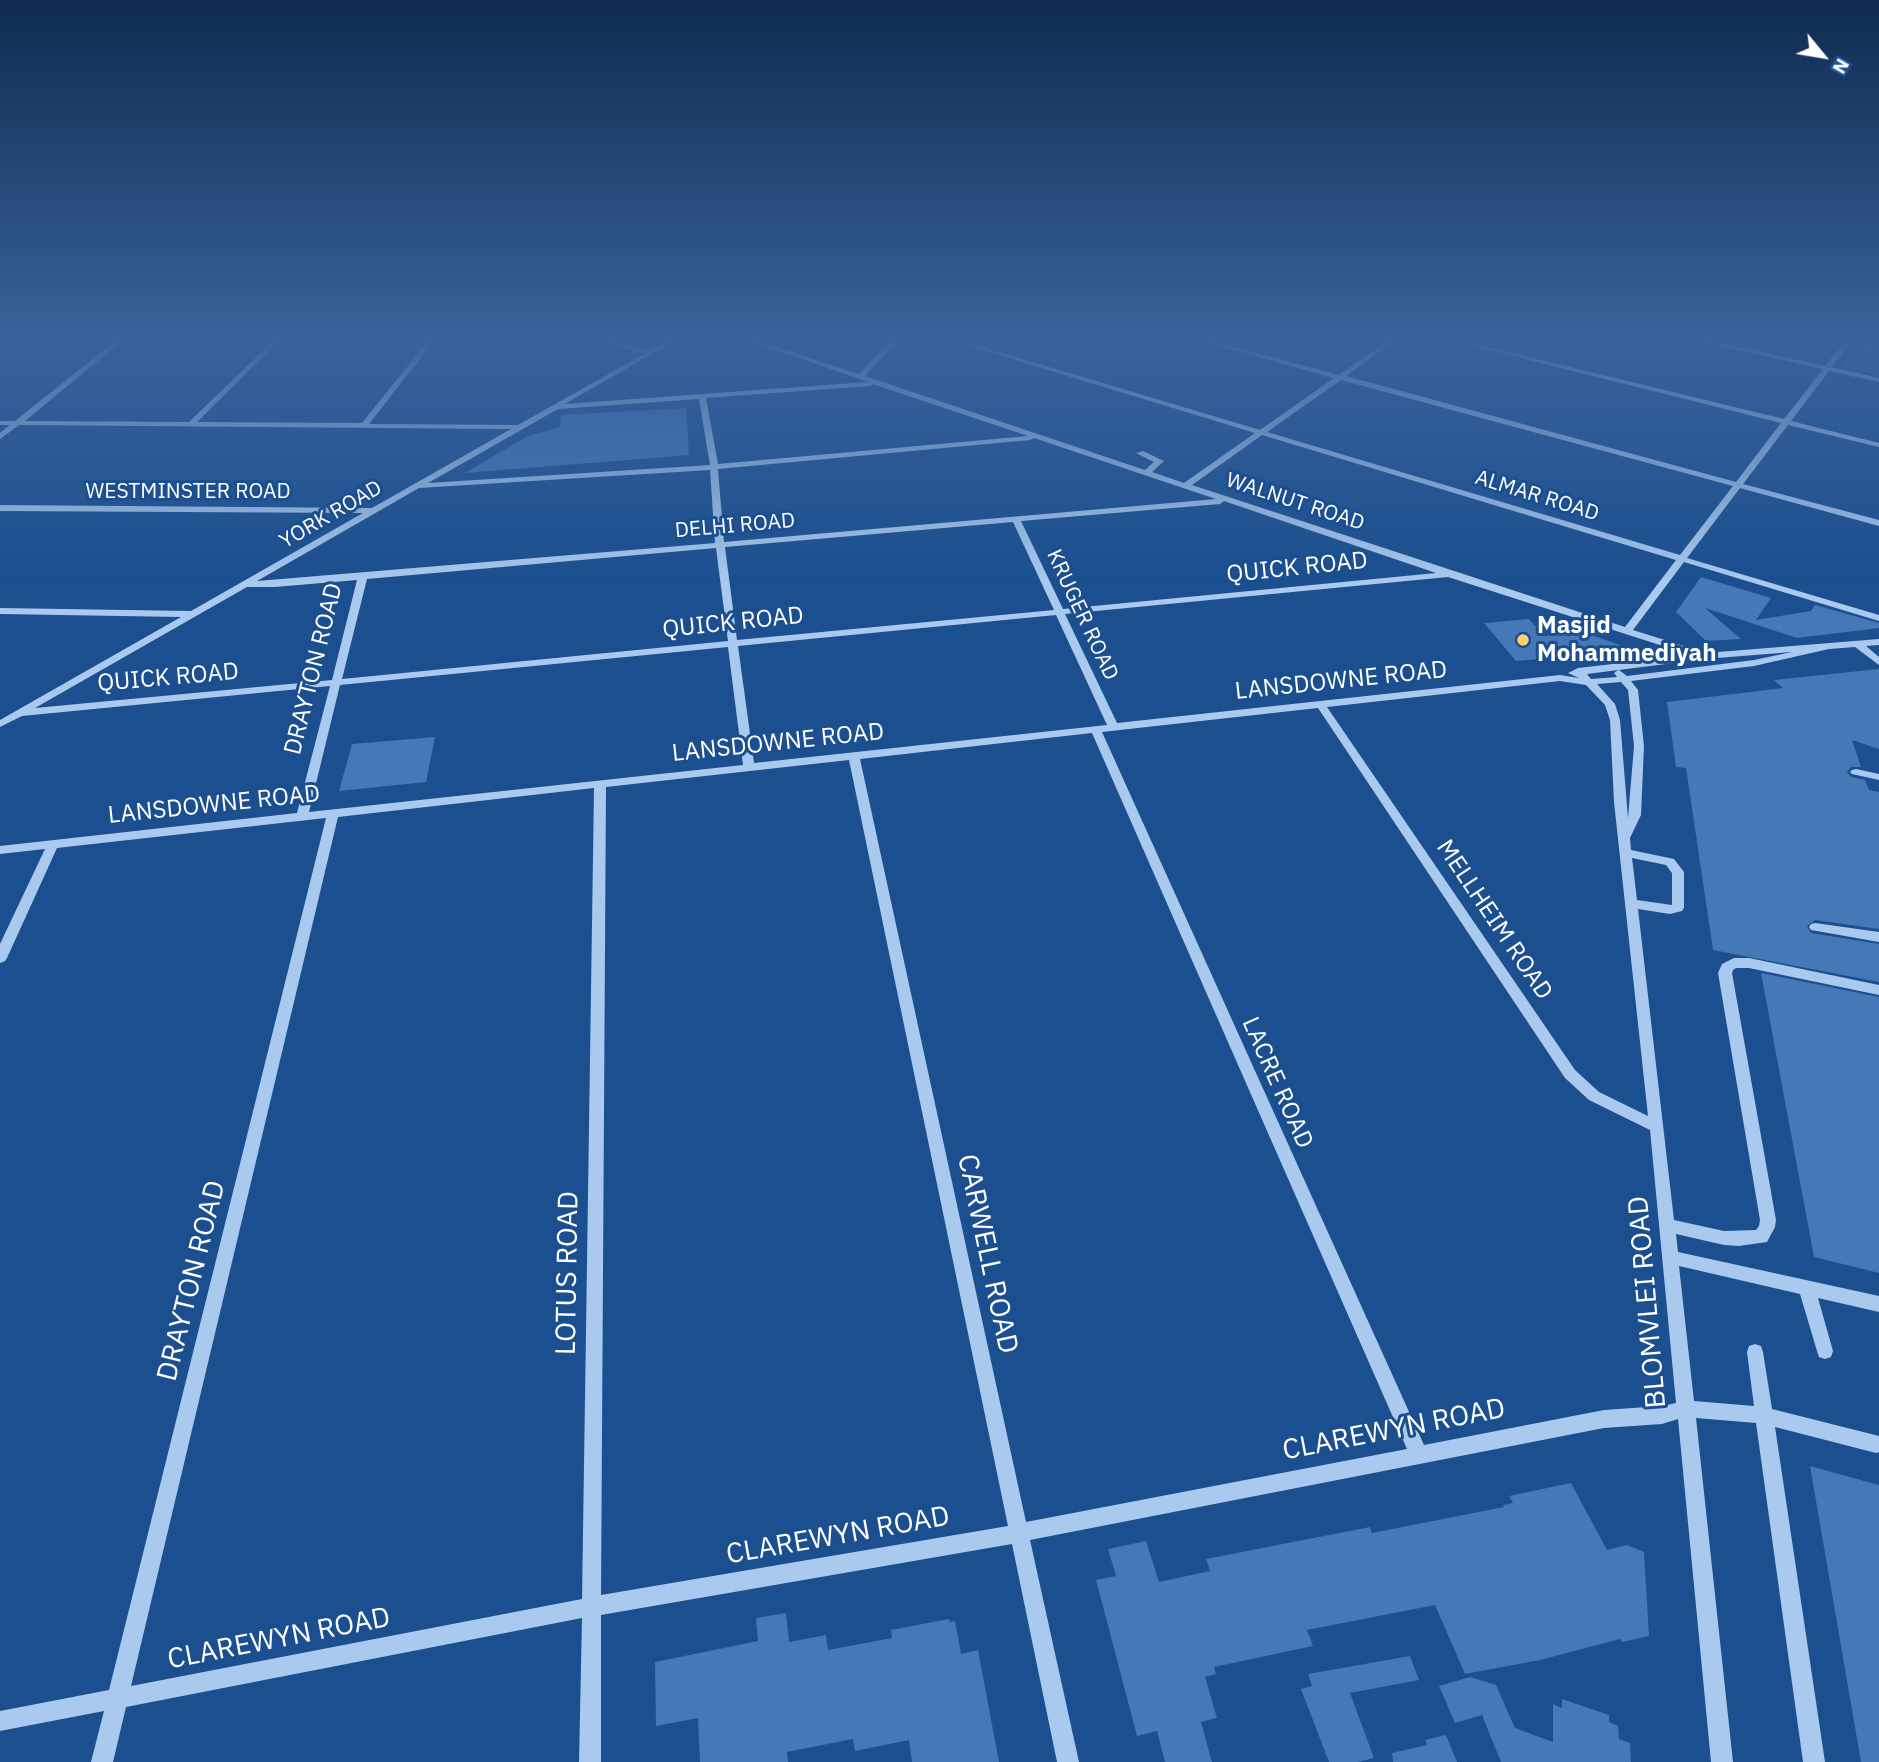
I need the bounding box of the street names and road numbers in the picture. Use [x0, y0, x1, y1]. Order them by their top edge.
street label: ALMAR ROAD [1472, 465, 1602, 527]
street label: WALNUT ROAD [1223, 468, 1367, 536]
street label: YORK ROAD [275, 476, 387, 554]
street label: WESTMINSTER ROAD [85, 479, 291, 505]
street label: DELHI ROAD [674, 508, 796, 544]
street label: KRUGER ROAD [1041, 546, 1123, 684]
street label: QUICK ROAD [1225, 546, 1369, 590]
street label: DRAYTON ROAD [279, 580, 349, 758]
street label: QUICK ROAD [661, 601, 805, 645]
street label: LANSDOWNE ROAD [1234, 656, 1448, 706]
street label: QUICK ROAD [96, 657, 240, 699]
street label: LANSDOWNE ROAD [671, 718, 885, 768]
street label: LANSDOWNE ROAD [107, 780, 321, 830]
street label: MELLHEIM ROAD [1430, 835, 1558, 1005]
street label: LACRE ROAD [1235, 1013, 1319, 1153]
street label: CARWELL ROAD [949, 1151, 1025, 1357]
street label: DRAYTON ROAD [151, 1177, 233, 1385]
street label: LOTUS ROAD [550, 1191, 586, 1355]
street label: BLOMVLEI ROAD [1622, 1194, 1674, 1410]
street label: CLAREWYN ROAD [1280, 1392, 1508, 1468]
street label: CLAREWYN ROAD [724, 1500, 952, 1572]
street label: CLAREWYN ROAD [165, 1601, 393, 1677]

